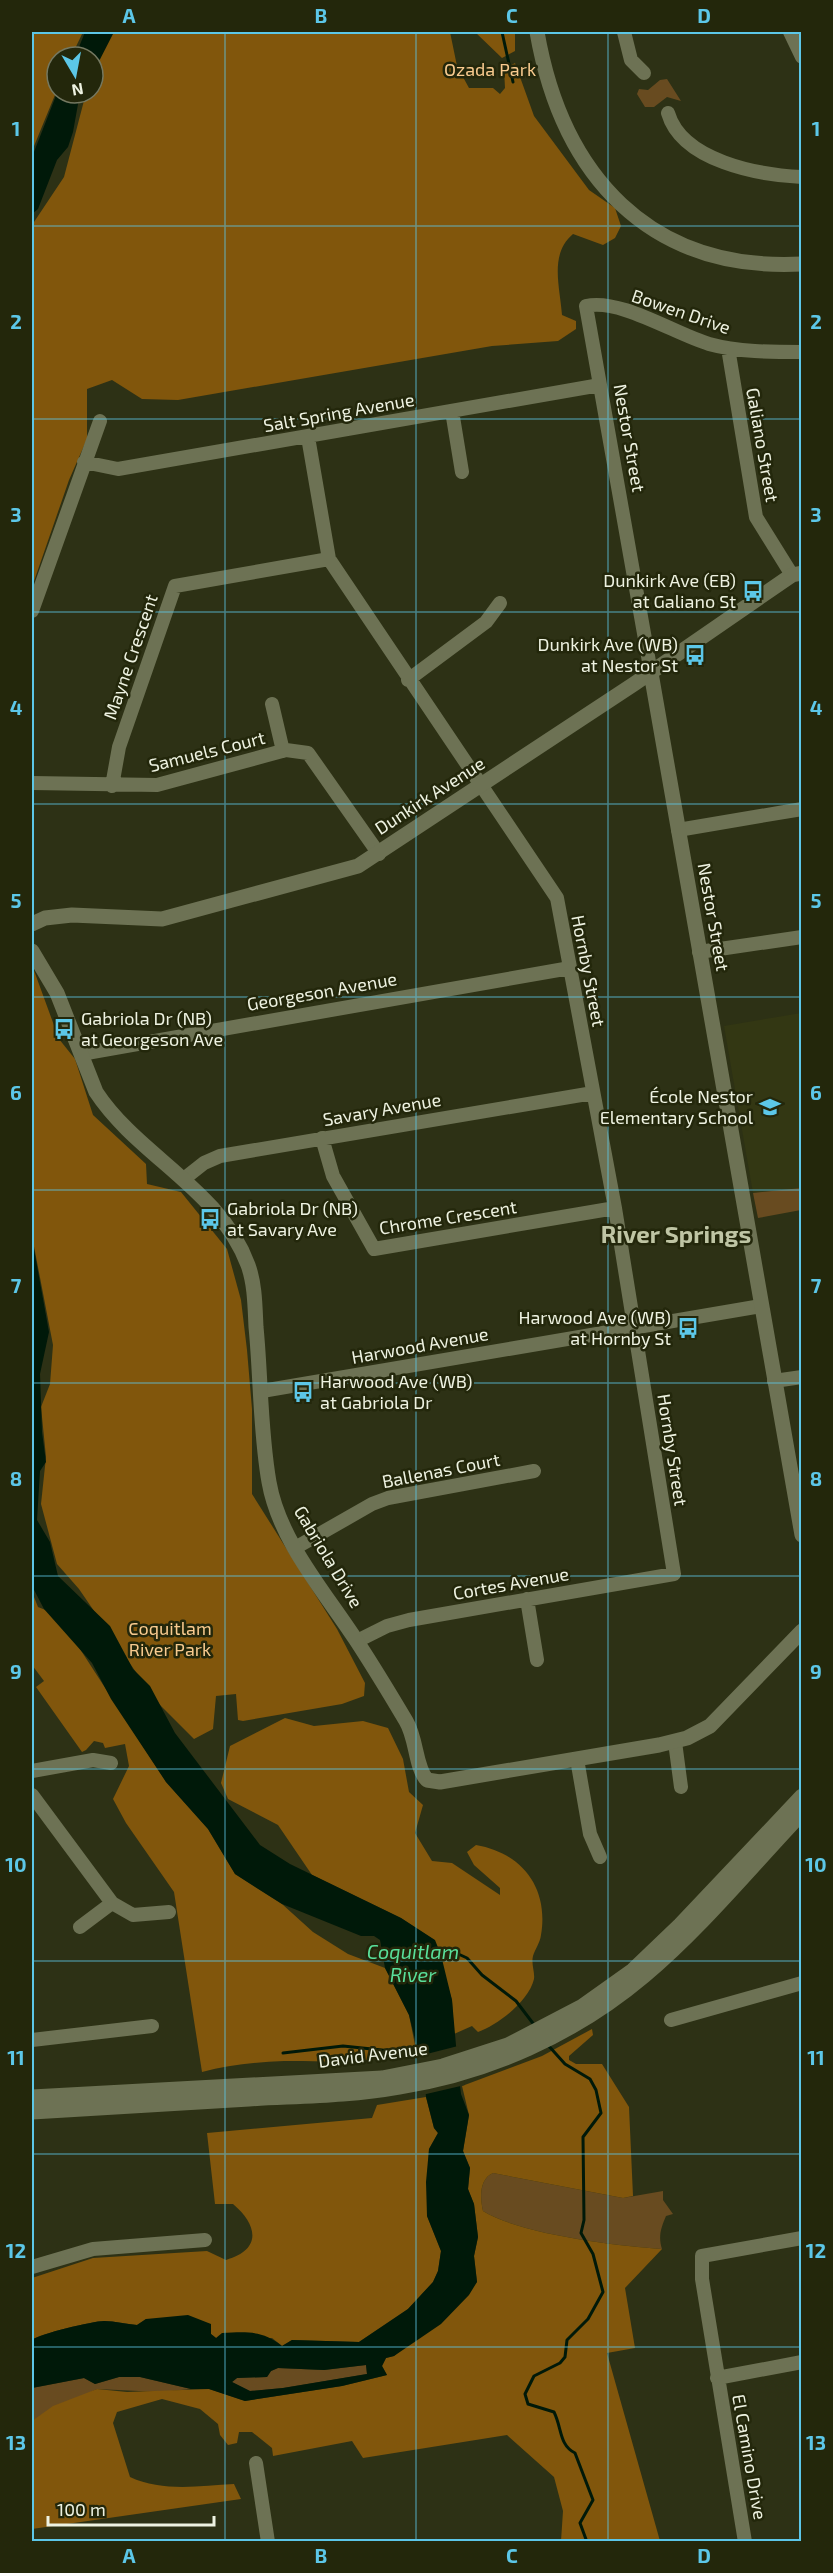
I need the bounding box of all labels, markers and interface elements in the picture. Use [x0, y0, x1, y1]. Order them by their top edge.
text: A [122, 3, 136, 27]
text: B [315, 3, 327, 27]
text: C [506, 3, 518, 27]
text: D [697, 3, 711, 27]
north arrow [45, 45, 105, 105]
park label: Ozada Park [444, 58, 536, 80]
text: N [70, 80, 85, 101]
text: 1 [12, 116, 20, 140]
text: 1 [812, 116, 820, 140]
street label: Bowen Drive [629, 284, 734, 338]
text: 2 [10, 309, 22, 333]
text: 2 [810, 309, 822, 333]
street label: Nestor Street [610, 382, 650, 494]
street label: Galiano Street [742, 386, 784, 504]
street label: Salt Spring Avenue [262, 388, 416, 436]
text: 3 [10, 502, 22, 526]
text: 3 [810, 502, 822, 526]
place label: Dunkirk Ave (EB) at Galiano St [603, 569, 736, 612]
bus stop icon: Dunkirk Ave (EB) at Galiano St [741, 579, 765, 603]
street label: Mayne Crescent [98, 591, 162, 722]
place label: Dunkirk Ave (WB) at Nestor St [538, 633, 678, 676]
bus stop icon: Dunkirk Ave (WB) at Nestor St [683, 643, 707, 667]
text: 4 [10, 695, 23, 719]
text: 4 [810, 695, 823, 719]
street label: Samuels Court [146, 726, 267, 776]
street label: Dunkirk Avenue [370, 752, 488, 839]
street label: Nestor Street [694, 861, 734, 973]
text: 5 [10, 888, 22, 912]
text: 5 [810, 888, 822, 912]
street label: Hornby Street [567, 913, 611, 1029]
street label: Georgeson Avenue [245, 967, 398, 1015]
place label: Gabriola Dr (NB) at Georgeson Ave [81, 1007, 223, 1050]
bus stop icon: Gabriola Dr (NB) at Georgeson Ave [52, 1017, 76, 1041]
text: 6 [10, 1080, 22, 1104]
text: 6 [810, 1080, 822, 1104]
place label: École Nestor Elementary School [600, 1085, 754, 1128]
street label: Savary Avenue [321, 1088, 443, 1130]
school or university icon: École Nestor Elementary School [758, 1095, 782, 1119]
street label: Chrome Crescent [377, 1195, 518, 1239]
place label: Gabriola Dr (NB) at Savary Ave [227, 1197, 358, 1240]
bus stop icon: Gabriola Dr (NB) at Savary Ave [198, 1207, 222, 1231]
district label: River Springs [601, 1219, 751, 1248]
text: 7 [11, 1273, 22, 1297]
text: 7 [811, 1273, 822, 1297]
place label: Harwood Ave (WB) at Hornby St [518, 1306, 671, 1349]
bus stop icon: Harwood Ave (WB) at Hornby St [676, 1316, 700, 1340]
street label: Harwood Avenue [350, 1322, 490, 1368]
place label: Harwood Ave (WB) at Gabriola Dr [320, 1370, 473, 1413]
bus stop icon: Harwood Ave (WB) at Gabriola Dr [291, 1380, 315, 1404]
street label: Hornby Street [653, 1392, 693, 1508]
street label: Ballenas Court [380, 1448, 502, 1492]
text: 8 [10, 1466, 22, 1490]
text: 8 [810, 1466, 822, 1490]
street label: Gabriola Drive [290, 1501, 368, 1612]
street label: Cortes Avenue [451, 1562, 570, 1604]
park label: Coquitlam River Park [128, 1617, 212, 1660]
text: 9 [10, 1659, 22, 1683]
text: 9 [810, 1659, 822, 1683]
text: 10 [5, 1852, 27, 1876]
text: 10 [805, 1852, 827, 1876]
water label: Coquitlam River [367, 1939, 459, 1986]
street label: David Avenue [317, 2036, 429, 2072]
text: 11 [7, 2045, 25, 2069]
text: 11 [807, 2045, 825, 2069]
text: 12 [6, 2238, 26, 2262]
text: 12 [806, 2238, 826, 2262]
street label: El Camino Drive [728, 2392, 772, 2521]
text: 13 [6, 2430, 26, 2454]
text: 13 [806, 2430, 826, 2454]
scale bar [48, 2489, 214, 2527]
text: 100 m [57, 2498, 106, 2520]
text: A [122, 2543, 136, 2567]
text: B [315, 2543, 327, 2567]
text: C [506, 2543, 518, 2567]
text: D [697, 2543, 711, 2567]

